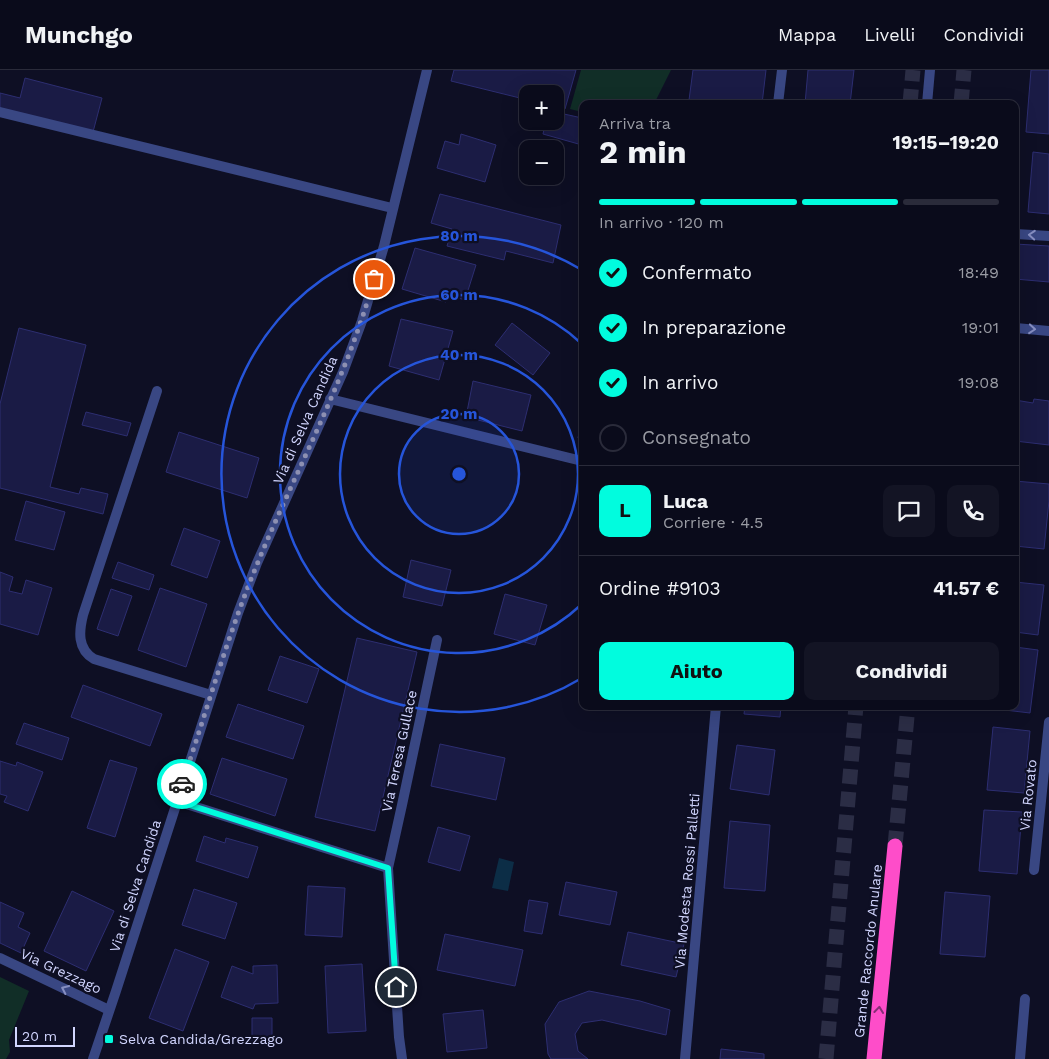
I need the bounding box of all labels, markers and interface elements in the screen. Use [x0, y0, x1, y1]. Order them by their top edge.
text: Munchgo [25, 21, 133, 49]
text: Mappa [778, 24, 836, 45]
text: Livelli [864, 24, 915, 45]
text: Condividi [943, 24, 1024, 45]
map controls [519, 85, 564, 185]
button: + [519, 85, 564, 130]
text: Arriva tra [599, 114, 671, 133]
text: 19:15–19:20 [893, 131, 999, 154]
text: 2 min [599, 133, 687, 171]
button: − [519, 140, 564, 185]
text: In arrivo · 120 m [599, 213, 724, 232]
text: 80 m [440, 227, 478, 245]
one-way arrow [1028, 230, 1036, 241]
pin [353, 258, 395, 300]
icon: check [599, 259, 627, 287]
text: Confermato [642, 261, 752, 284]
text: 18:49 [959, 263, 999, 282]
icon: bag [360, 265, 388, 293]
text: 60 m [440, 286, 478, 304]
icon: check [599, 314, 627, 342]
text: In preparazione [642, 316, 786, 339]
text: 19:01 [962, 318, 999, 337]
one-way arrow [1028, 324, 1036, 335]
text: 40 m [440, 346, 478, 364]
street label: Via di Selva Candida [270, 353, 340, 486]
icon: check [599, 369, 627, 397]
text: In arrivo [642, 371, 718, 394]
text: 19:08 [958, 373, 999, 392]
text: 20 m [440, 405, 478, 423]
text: Consegnato [642, 426, 751, 449]
centre of rings [450, 465, 468, 483]
button: chat [883, 485, 935, 537]
button: phone [947, 485, 999, 537]
text: Luca [663, 490, 708, 513]
text: L [619, 499, 631, 522]
text: Corriere · 4.5 [663, 513, 763, 532]
text: Ordine #9103 [599, 577, 721, 600]
text: 41.57 € [933, 577, 999, 600]
button: Aiuto [599, 642, 794, 700]
button: Condividi [804, 642, 999, 700]
street label: Via Teresa Gullace [378, 689, 420, 813]
courier [157, 759, 207, 809]
street label: Via Rovato [1016, 759, 1040, 831]
icon: car [168, 770, 196, 798]
street label: Via Modesta Rossi Palletti [671, 793, 703, 969]
street label: Via di Selva Candida [106, 818, 164, 954]
street label: Grande Raccordo Anulare [851, 863, 885, 1039]
street label: Via Grezzago [18, 945, 104, 997]
pin [375, 966, 417, 1008]
icon: home [382, 973, 410, 1001]
one-way arrow [61, 985, 70, 995]
one-way arrow [873, 1006, 884, 1014]
scale bar [15, 1024, 75, 1047]
text: 20 m [22, 1028, 57, 1044]
place label: Selva Candida/Grezzago [119, 1031, 283, 1047]
marker: Selva Candida/Grezzago [103, 1033, 115, 1045]

